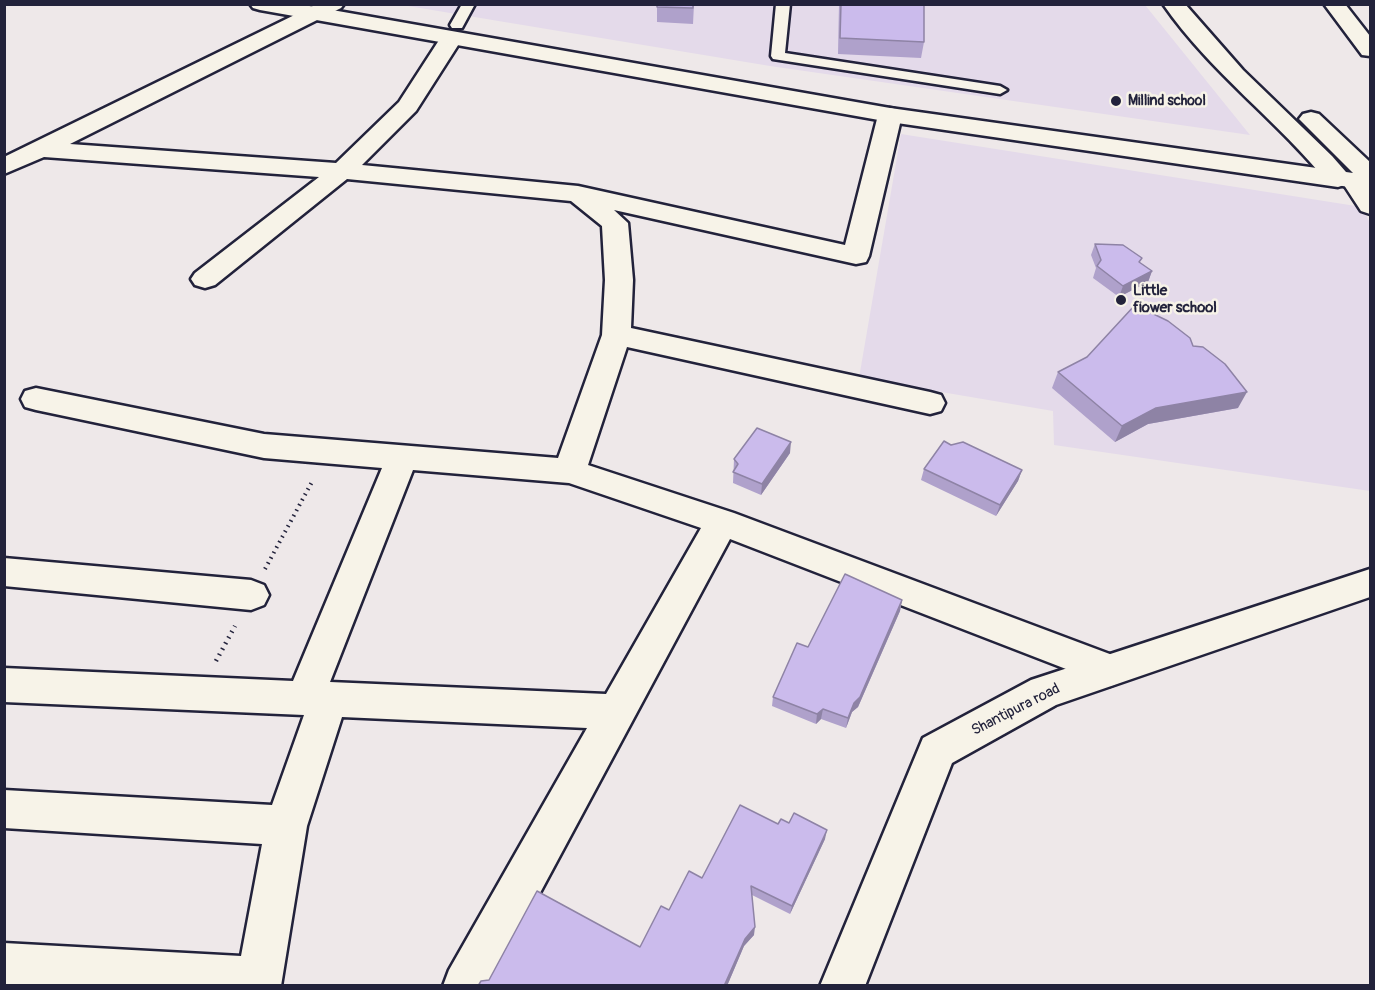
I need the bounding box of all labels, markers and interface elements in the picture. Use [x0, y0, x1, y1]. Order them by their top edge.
place label: Millind school [1128, 93, 1206, 109]
marker: Millind school [1109, 94, 1123, 108]
place label: Little fiower school [1133, 282, 1217, 317]
marker: Little fiower school [1114, 293, 1128, 307]
street label: Shantipura road [969, 680, 1063, 740]

